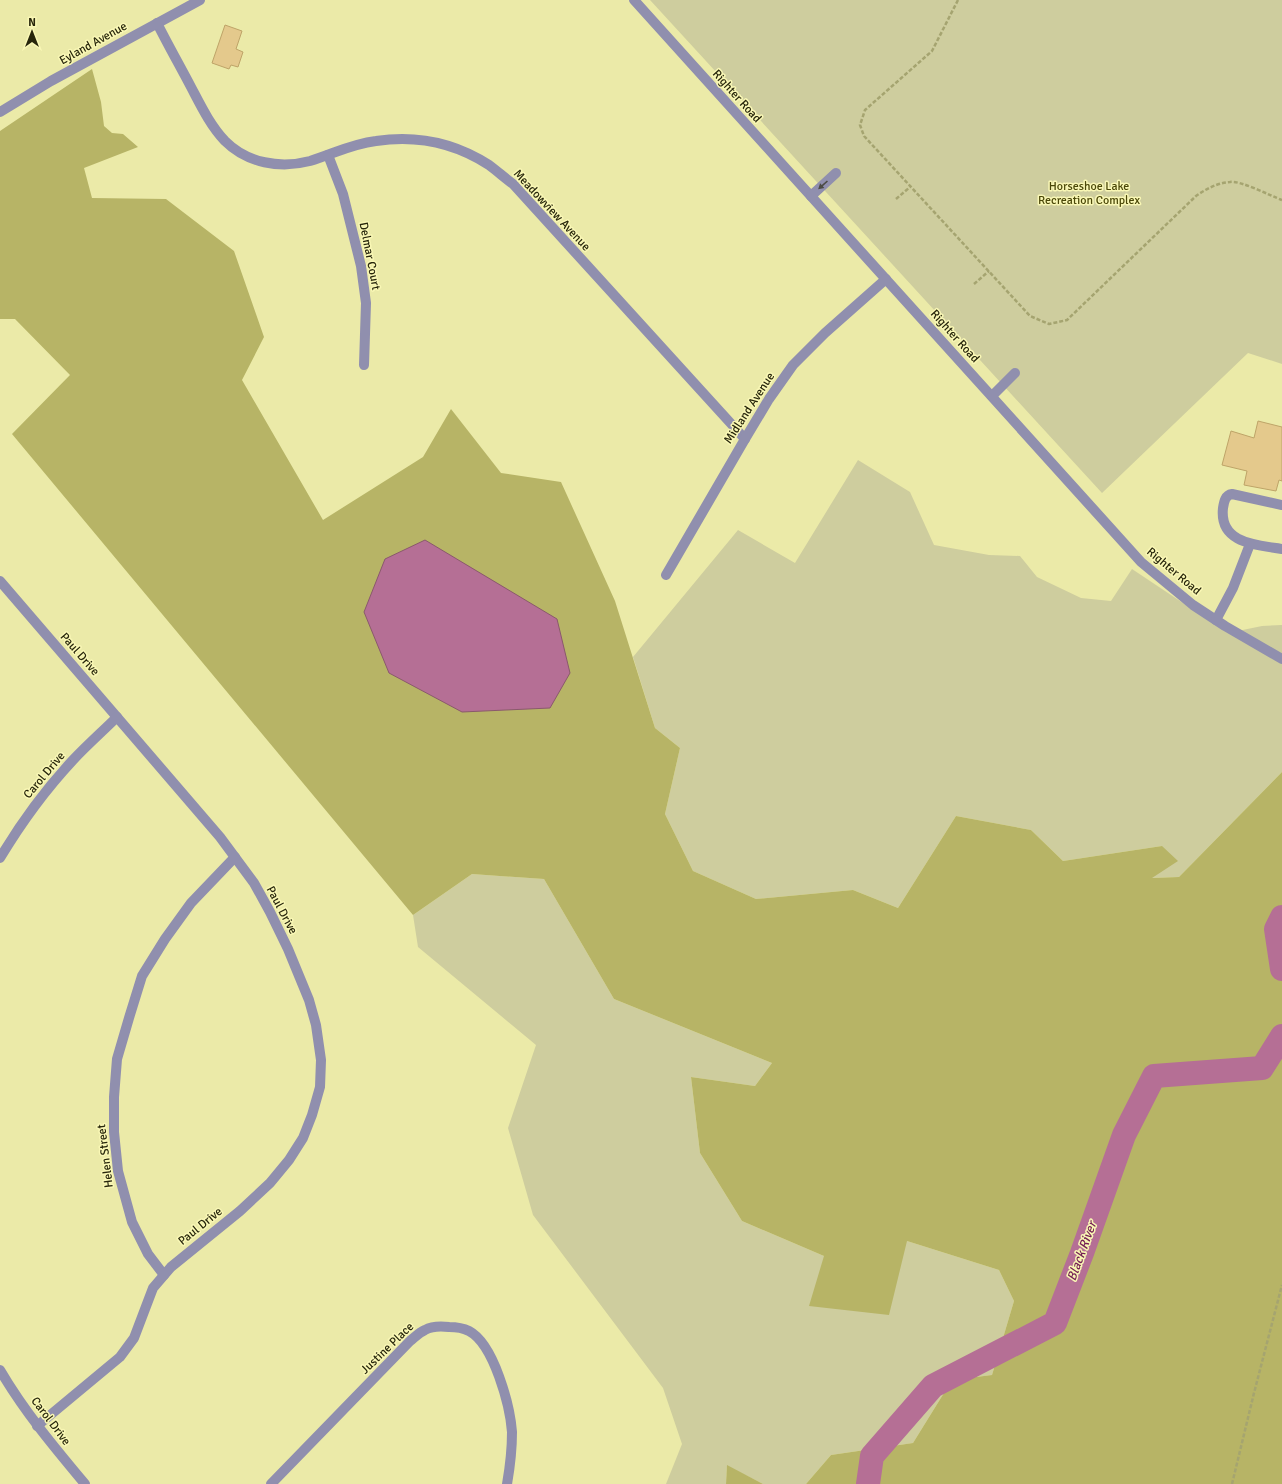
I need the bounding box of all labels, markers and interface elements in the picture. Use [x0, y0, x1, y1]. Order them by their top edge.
north arrow [12, 12, 52, 52]
text: N [28, 16, 36, 29]
street label: Eyland Avenue [57, 19, 130, 68]
street label: Righter Road [709, 67, 764, 126]
street label: Meadowview Avenue [510, 166, 593, 254]
park label: Horseshoe Lake Recreation Complex [1038, 179, 1141, 208]
one-way arrow [818, 180, 829, 189]
street label: Delmar Court [356, 221, 383, 291]
street label: Righter Road [927, 307, 982, 366]
street label: Midland Avenue [721, 370, 778, 447]
street label: Righter Road [1144, 544, 1204, 598]
street label: Paul Drive [57, 630, 102, 679]
street label: Carol Drive [20, 749, 68, 802]
street label: Paul Drive [263, 884, 300, 937]
street label: Helen Street [94, 1123, 117, 1189]
street label: Paul Drive [175, 1204, 225, 1249]
water label: Black River [1064, 1217, 1101, 1283]
street label: Justine Place [358, 1319, 417, 1377]
street label: Carol Drive [28, 1394, 74, 1448]

